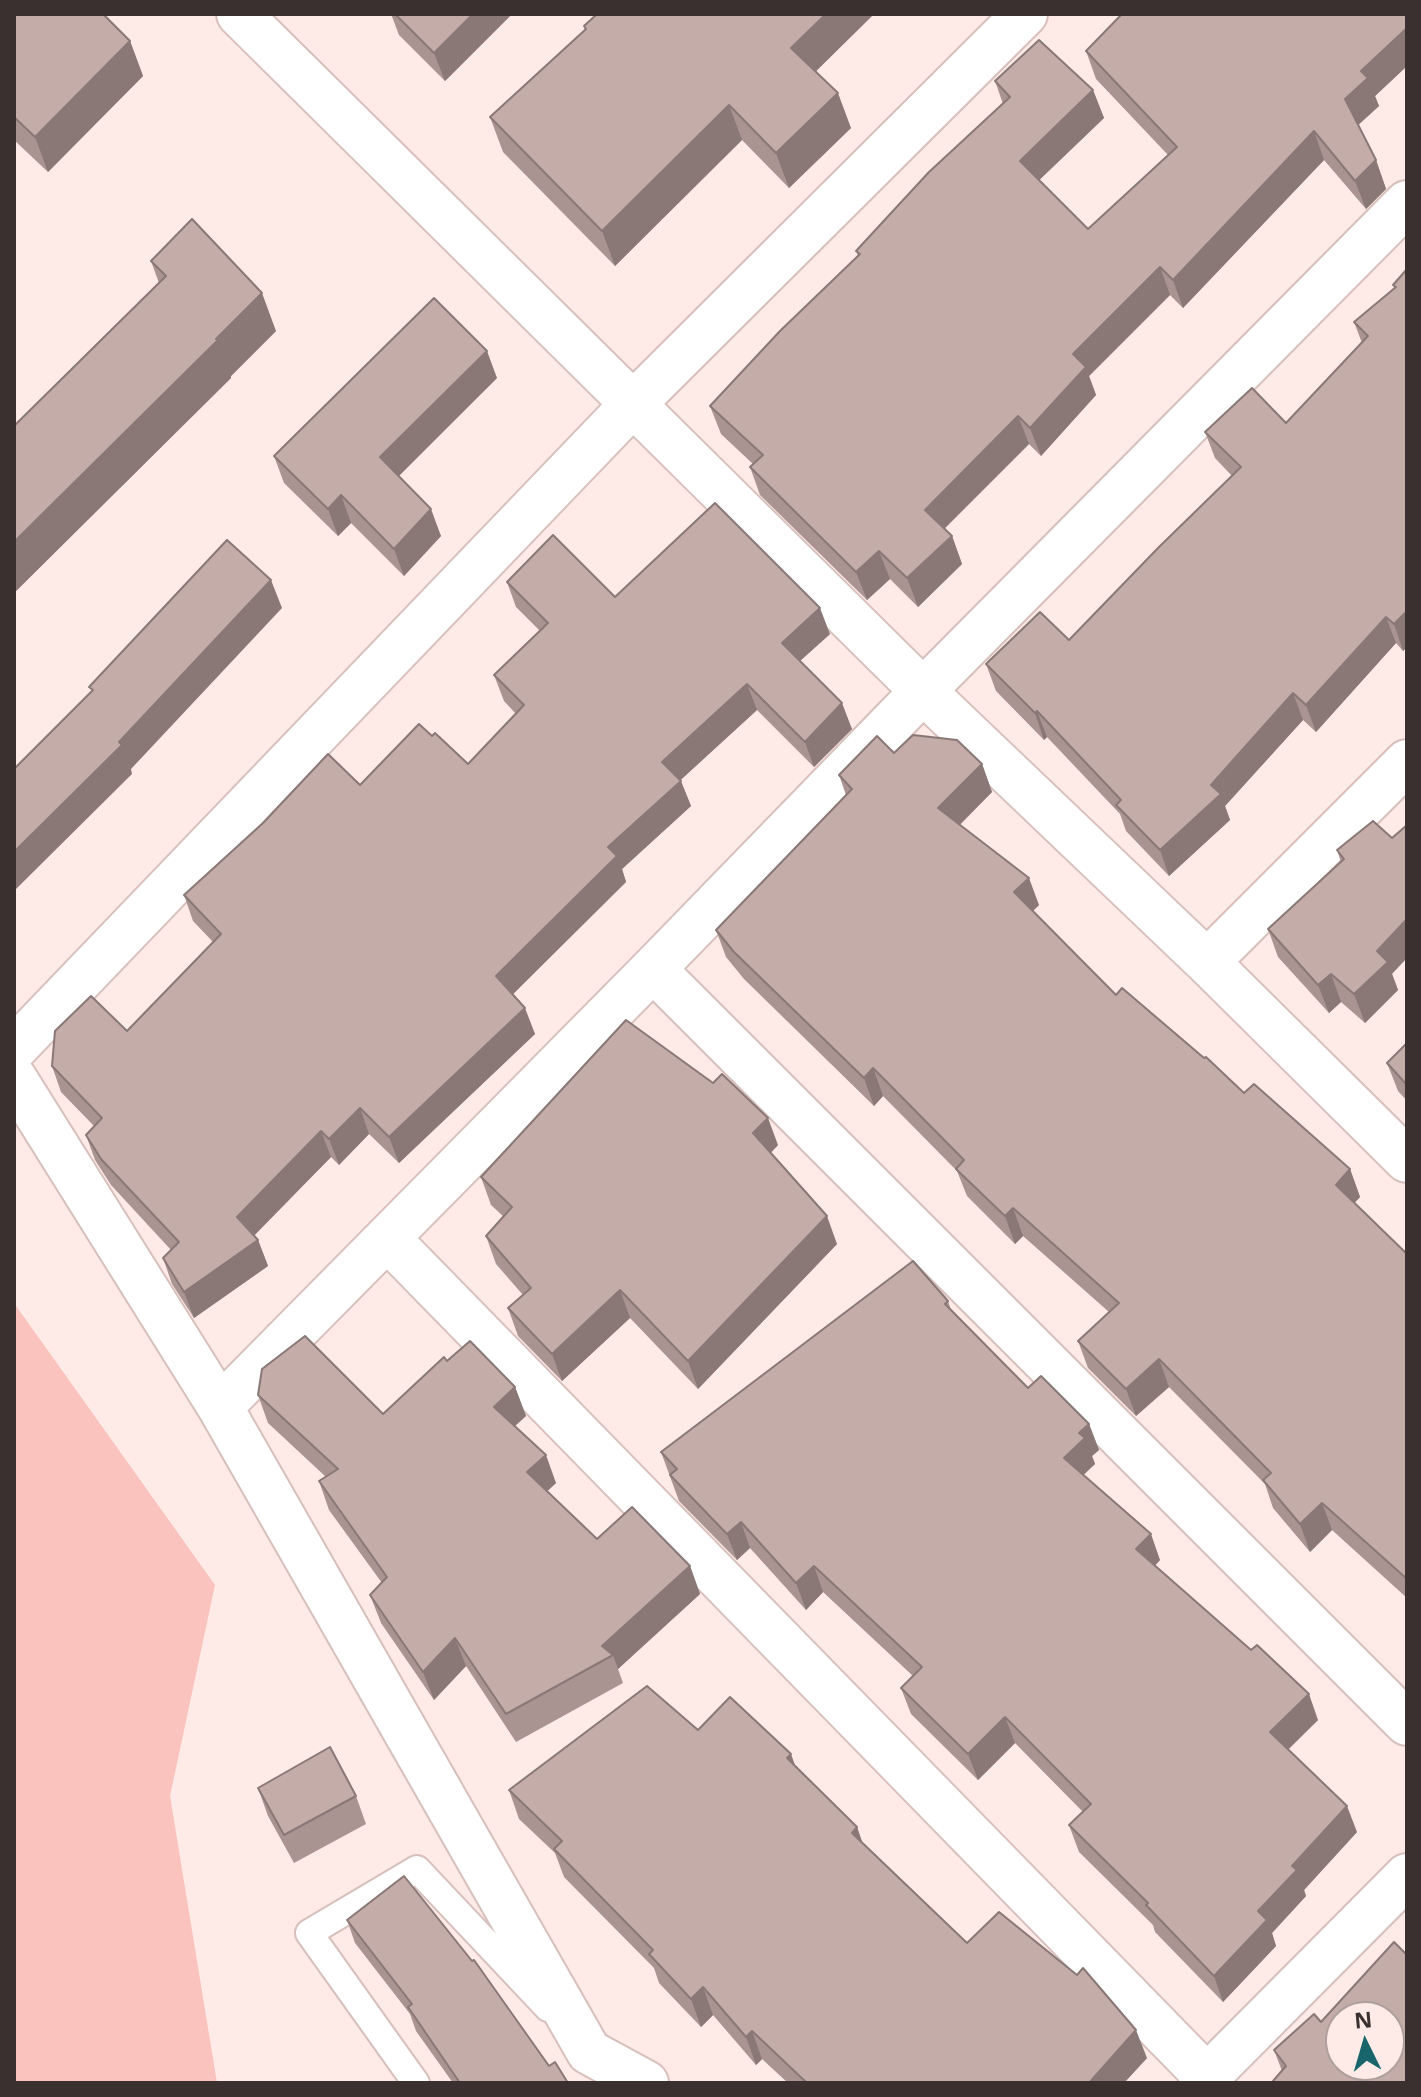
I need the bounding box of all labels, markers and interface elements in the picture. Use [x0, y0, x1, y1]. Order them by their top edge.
north arrow [1325, 2001, 1405, 2081]
text: N [1353, 2003, 1373, 2035]

